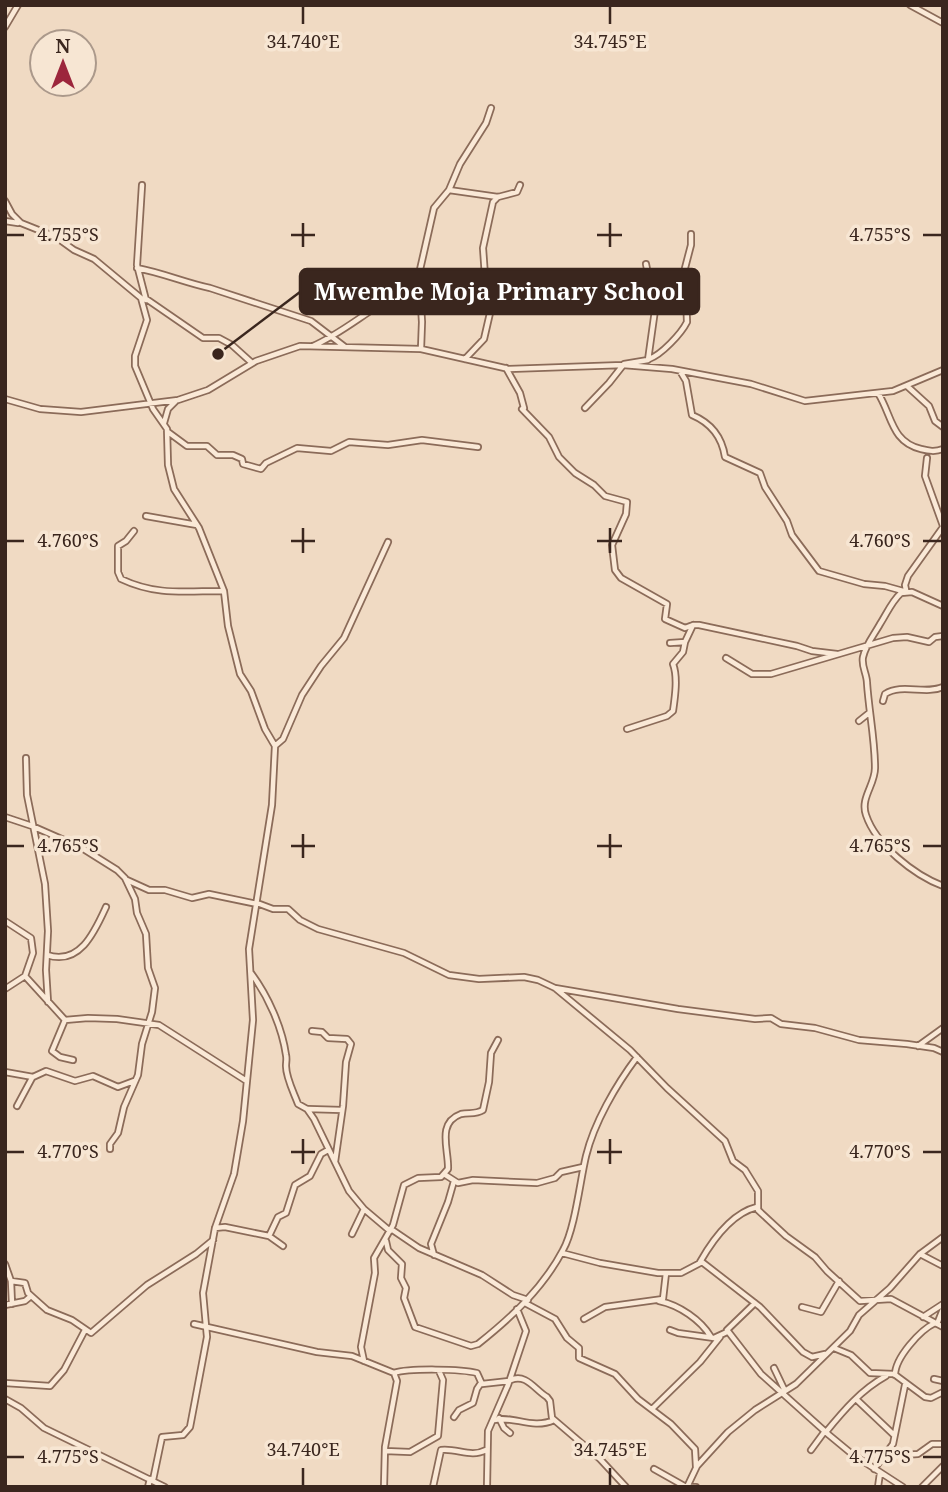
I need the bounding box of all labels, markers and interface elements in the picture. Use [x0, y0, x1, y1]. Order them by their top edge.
north arrow [28, 28, 98, 98]
text: 34.740°E [266, 29, 340, 53]
text: 34.745°E [573, 29, 647, 53]
text: N [56, 33, 71, 59]
text: 4.755°S [37, 222, 99, 246]
text: 4.755°S [849, 222, 911, 246]
callout: Mwembe Moja Primary School [300, 269, 699, 314]
text: Mwembe Moja Primary School [314, 274, 685, 307]
text: 4.760°S [37, 528, 99, 552]
text: 4.760°S [849, 528, 911, 552]
text: 4.765°S [37, 833, 99, 857]
text: 4.765°S [849, 833, 911, 857]
text: 4.770°S [37, 1139, 99, 1163]
text: 4.770°S [849, 1139, 911, 1163]
text: 34.740°E [266, 1437, 340, 1461]
text: 34.745°E [573, 1437, 647, 1461]
text: 4.775°S [37, 1444, 99, 1468]
text: 4.775°S [849, 1444, 911, 1468]

